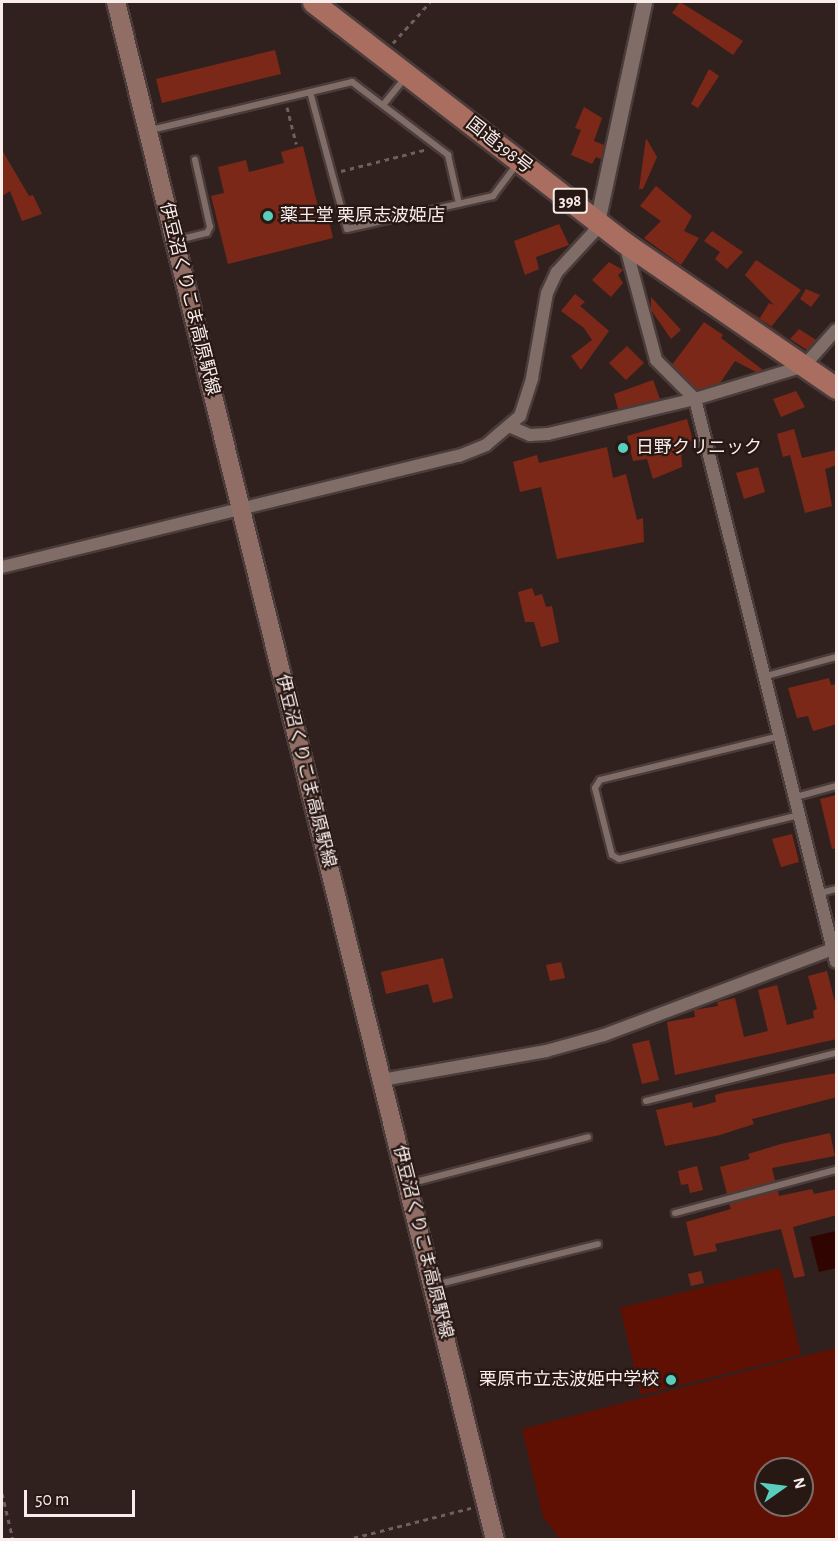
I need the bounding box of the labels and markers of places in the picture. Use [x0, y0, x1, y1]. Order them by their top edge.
place label: 薬王堂 栗原志波姫店 [280, 205, 445, 227]
marker: 薬王堂 栗原志波姫店 [261, 209, 275, 223]
place label: 日野クリニック [636, 437, 762, 459]
marker: 日野クリニック [614, 439, 632, 457]
place label: 栗原市立志波姫中学校 [479, 1369, 659, 1391]
marker: 栗原市立志波姫中学校 [664, 1373, 678, 1387]

